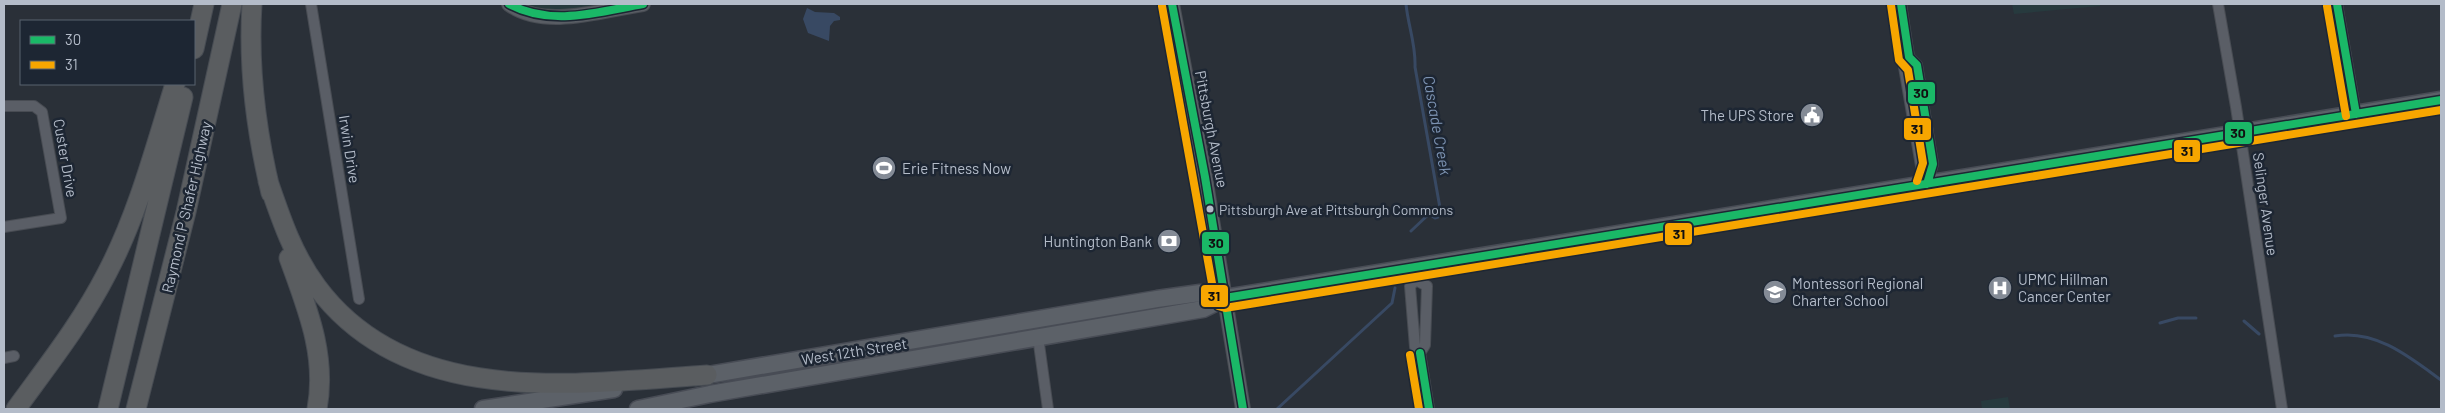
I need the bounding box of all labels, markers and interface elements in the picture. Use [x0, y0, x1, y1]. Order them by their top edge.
legend [20, 20, 195, 85]
text: 30 [65, 30, 81, 48]
text: 31 [65, 55, 78, 73]
street label: Pittsburgh Avenue [1192, 69, 1232, 189]
water label: Cascade Creek [1420, 74, 1456, 177]
line badge: 30 [1907, 81, 1936, 105]
text: 30 [1913, 84, 1929, 101]
public building icon: The UPS Store [1799, 102, 1825, 128]
place label: The UPS Store [1701, 106, 1794, 124]
street label: Irwin Drive [336, 114, 364, 184]
street label: Custer Drive [50, 117, 82, 199]
line badge: 31 [1903, 117, 1932, 141]
street label: Raymond P Shafer Highway [157, 119, 215, 295]
text: 31 [1911, 120, 1923, 137]
line badge: 30 [2224, 121, 2253, 145]
text: 30 [2230, 124, 2246, 141]
line badge: 31 [2173, 139, 2201, 163]
text: 31 [2181, 142, 2193, 159]
street label: Selinger Avenue [2250, 151, 2282, 257]
sports icon: Erie Fitness Now [871, 155, 897, 181]
place label: Erie Fitness Now [902, 159, 1011, 177]
place label: Pittsburgh Ave at Pittsburgh Commons [1219, 201, 1454, 218]
marker: Pittsburgh Ave at Pittsburgh Commons [1205, 204, 1215, 214]
line badge: 31 [1664, 222, 1693, 246]
text: 31 [1673, 225, 1685, 242]
bank icon: Huntington Bank [1156, 228, 1182, 254]
line badge: 30 [1201, 231, 1230, 255]
place label: Huntington Bank [1044, 232, 1152, 250]
text: 30 [1208, 234, 1224, 251]
place label: UPMC Hillman Cancer Center [2018, 270, 2111, 305]
place label: Montessori Regional Charter School [1792, 274, 1923, 309]
hospital icon: UPMC Hillman Cancer Center [1987, 275, 2013, 301]
school or university icon: Montessori Regional Charter School [1762, 279, 1788, 305]
line badge: 31 [1200, 284, 1229, 308]
text: 31 [1208, 287, 1220, 304]
street label: West 12th Street [800, 334, 908, 368]

